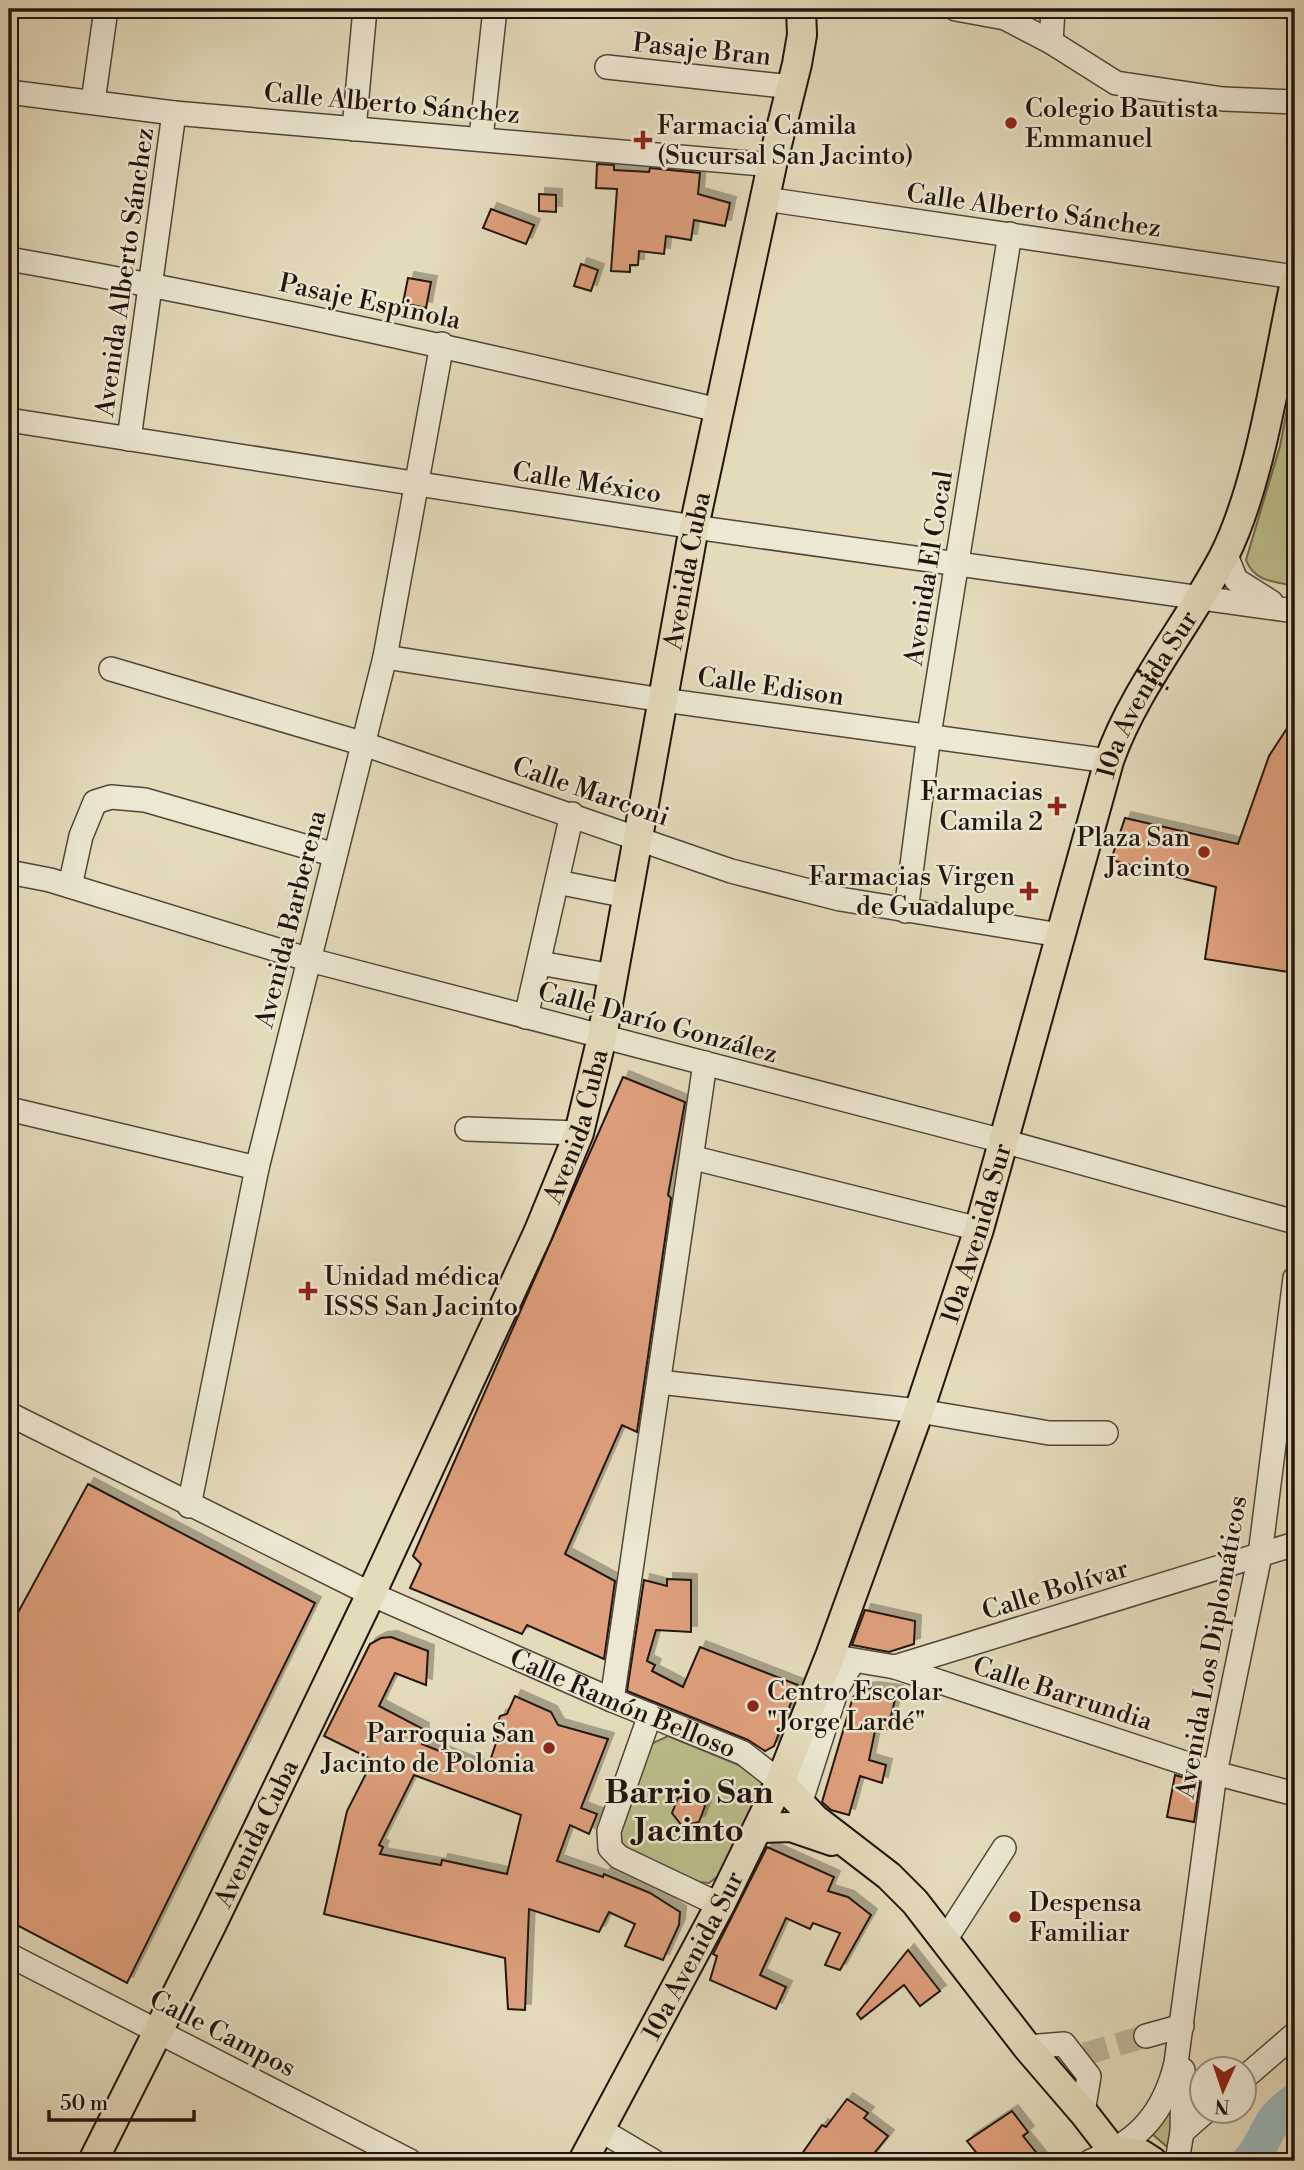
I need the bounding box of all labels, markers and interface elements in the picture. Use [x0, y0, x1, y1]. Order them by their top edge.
street label: Pasaje Bran [631, 27, 773, 73]
street label: Calle Alberto Sánchez [263, 77, 521, 131]
place label: Colegio Bautista Emmanuel [1025, 93, 1220, 155]
place label: Farmacia Camila (Sucursal San Jacinto) [657, 110, 913, 172]
marker: Colegio Bautista Emmanuel [1003, 115, 1019, 131]
street label: Avenida Alberto Sánchez [89, 126, 161, 420]
marker: Farmacia Camila (Sucursal San Jacinto) [635, 132, 651, 148]
street label: Calle Alberto Sánchez [904, 177, 1163, 245]
street label: Pasaje Espinola [276, 267, 464, 337]
street label: Calle México [510, 455, 664, 511]
street label: Avenida El Cocal [898, 468, 960, 669]
street label: Avenida Cuba [657, 488, 718, 653]
street label: 10a Avenida Sur [1090, 605, 1205, 782]
street label: Calle Edison [695, 661, 846, 713]
street label: Calle Marconi [508, 750, 673, 834]
place label: Farmacias Camila 2 [920, 776, 1043, 838]
marker: Farmacias Camila 2 [1049, 798, 1065, 814]
street label: Avenida Barberena [248, 806, 334, 1032]
place label: Plaza San Jacinto [1077, 822, 1190, 884]
marker: Plaza San Jacinto [1196, 844, 1212, 860]
place label: Farmacias Virgen de Guadalupe [809, 861, 1015, 923]
marker: Farmacias Virgen de Guadalupe [1021, 883, 1037, 899]
street label: Calle Darío González [534, 976, 781, 1070]
street label: Avenida Cuba [536, 1045, 616, 1209]
street label: 10a Avenida Sur [934, 1140, 1019, 1328]
place label: Unidad médica ISSS San Jacinto [324, 1261, 518, 1323]
marker: Unidad médica ISSS San Jacinto [298, 1281, 318, 1301]
street label: Avenida Los Diplomáticos [1169, 1493, 1254, 1802]
street label: Calle Bolívar [978, 1553, 1132, 1627]
street label: Calle Ramón Belloso [505, 1642, 741, 1766]
street label: Calle Barrundia [969, 1650, 1157, 1738]
place label: Centro Escolar "Jorge Lardé" [767, 1676, 943, 1738]
marker: Centro Escolar "Jorge Lardé" [745, 1698, 761, 1714]
place label: Parroquia San Jacinto de Polonia [320, 1718, 536, 1780]
marker: Parroquia San Jacinto de Polonia [541, 1740, 557, 1756]
street label: Avenida Cuba [207, 1754, 306, 1914]
district label: Barrio San Jacinto [604, 1773, 774, 1852]
street label: 10a Avenida Sur [636, 1866, 751, 2046]
place label: Despensa Familiar [1029, 1887, 1143, 1949]
marker: Despensa Familiar [1007, 1909, 1023, 1925]
street label: Calle Campos [144, 1983, 301, 2084]
north arrow [1188, 2054, 1258, 2124]
scale bar [49, 2079, 194, 2123]
text: 50 m [60, 2091, 108, 2117]
text: N [1214, 2094, 1230, 2118]

